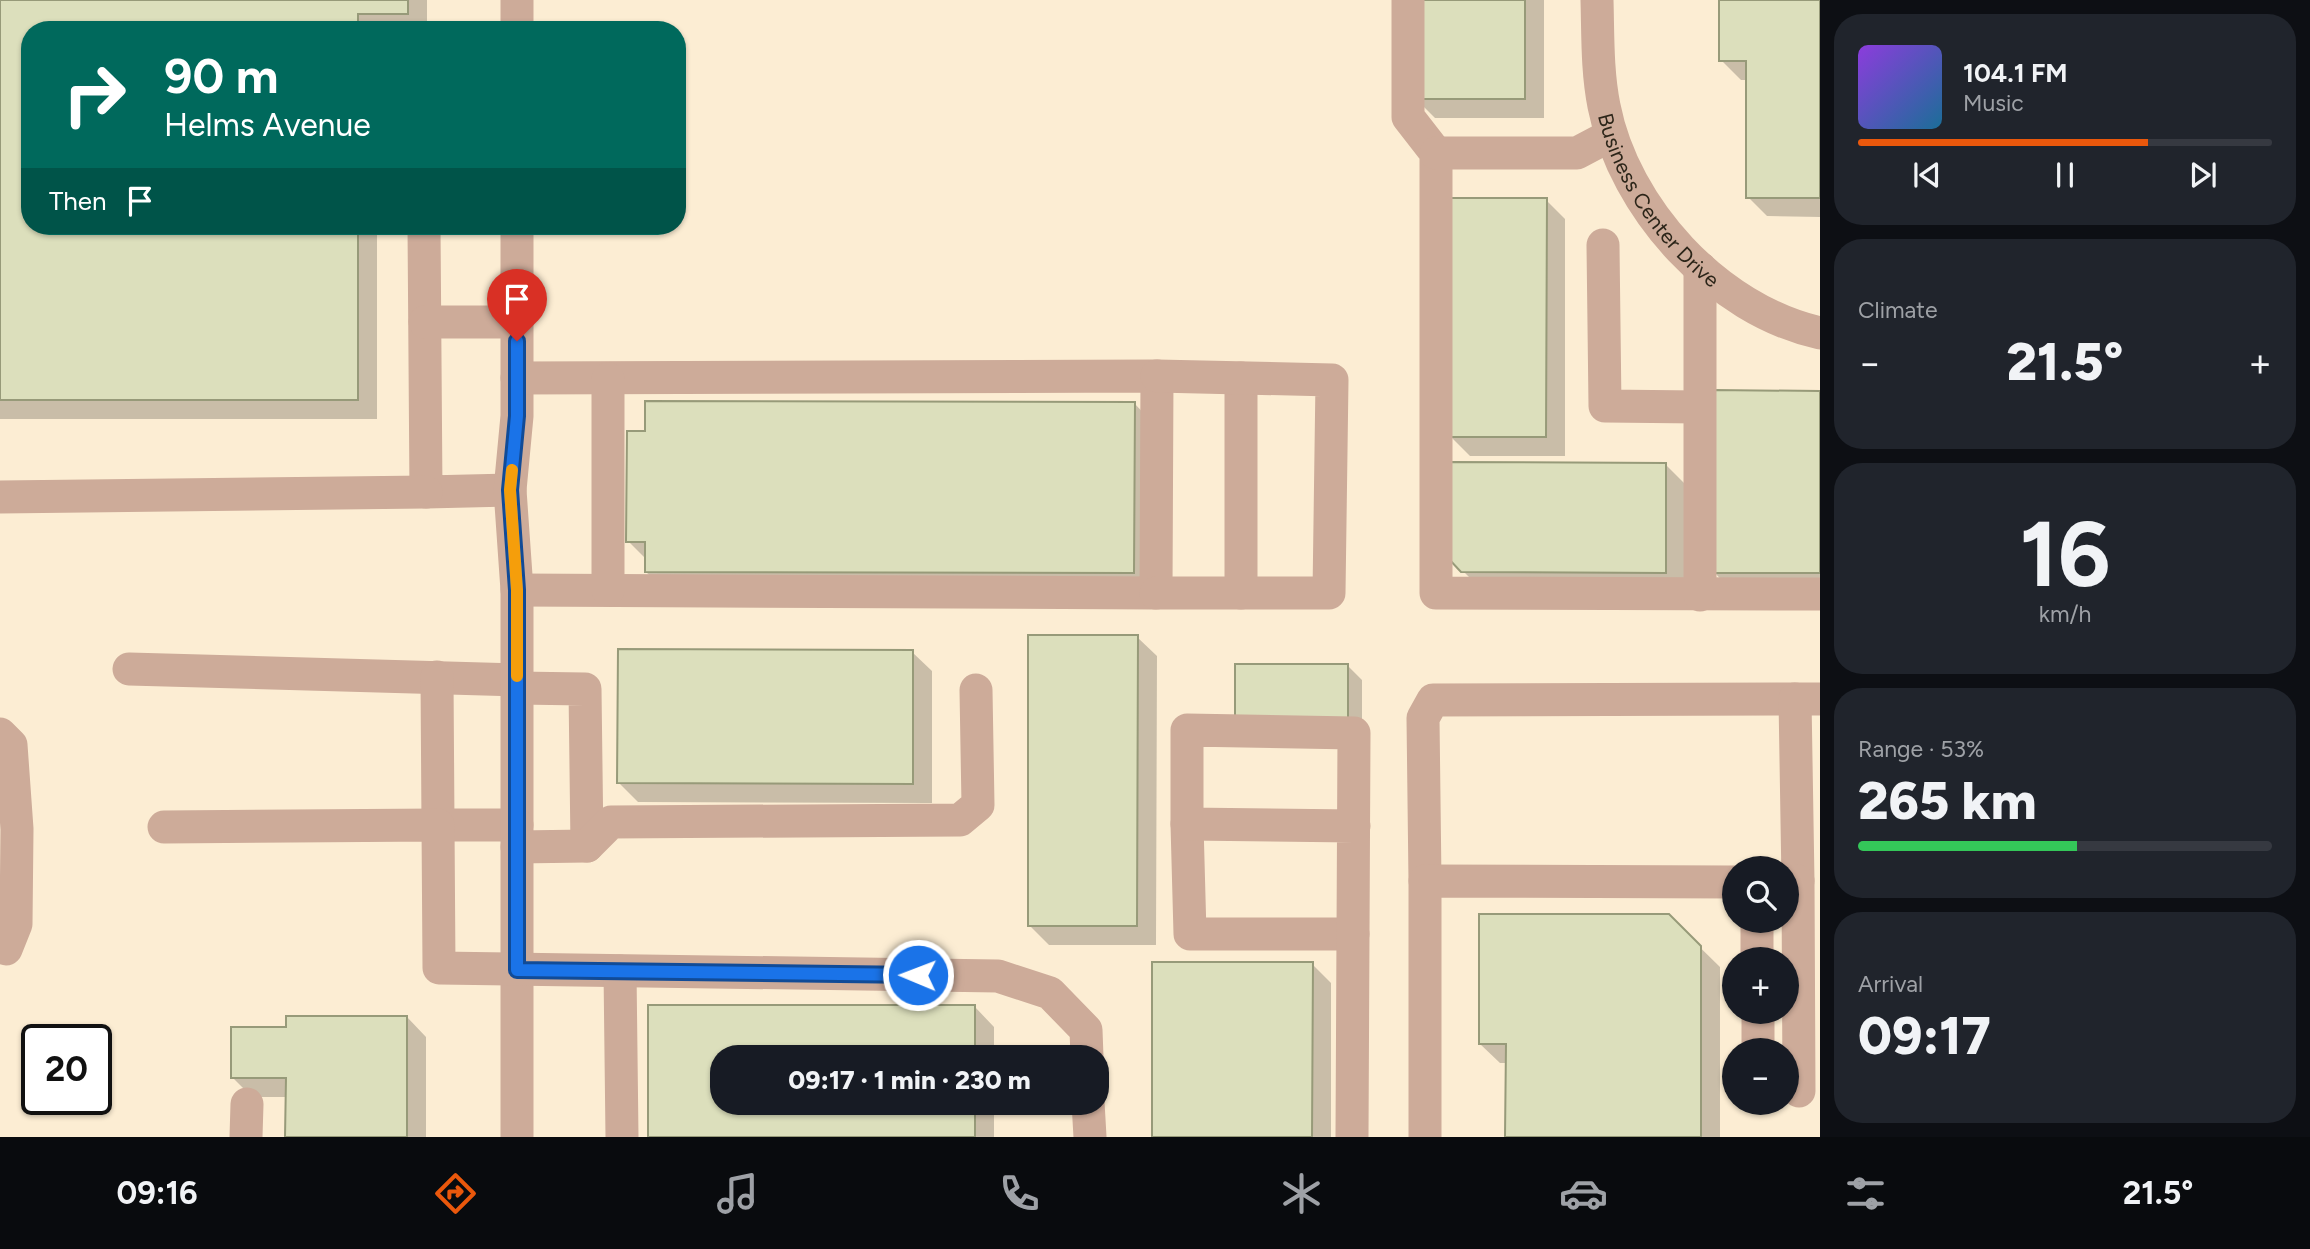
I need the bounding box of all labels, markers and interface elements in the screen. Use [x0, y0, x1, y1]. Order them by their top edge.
text: 90 m [164, 46, 279, 105]
icon: right [49, 49, 140, 140]
text: 104.1 FM [1963, 57, 2068, 89]
text: Music [1963, 89, 2024, 117]
text: Helms Avenue [164, 106, 371, 144]
street label: Business Center Drive [1593, 110, 1725, 292]
icon: previous [1908, 156, 1946, 194]
icon: pause [2046, 156, 2084, 194]
icon: next [2184, 156, 2222, 194]
icon: arrive [121, 182, 159, 220]
text: Then [49, 185, 107, 217]
pin [487, 269, 547, 341]
icon: arrive [498, 280, 536, 318]
text: Climate [1858, 296, 1937, 324]
text: 21.5° [2007, 331, 2123, 393]
text: − [1858, 340, 1882, 386]
text: + [2248, 340, 2272, 386]
text: 16 [2019, 500, 2111, 609]
text: km/h [2039, 600, 2091, 628]
text: Range · 53% [1858, 735, 1984, 763]
text: 265 km [1858, 770, 2037, 832]
map controls [1722, 856, 1799, 1115]
button: search [1722, 856, 1799, 933]
position arrow [881, 938, 955, 1012]
button: + [1722, 947, 1799, 1024]
text: Arrival [1858, 970, 1923, 998]
text: 09:17 [1858, 1005, 1991, 1067]
speed limit sign: 20 [21, 1024, 112, 1115]
button: − [1722, 1038, 1799, 1115]
text: 09:17 · 1 min · 230 m [788, 1064, 1031, 1096]
icon: directions [431, 1169, 480, 1218]
icon: music [713, 1169, 762, 1218]
icon: phone [995, 1169, 1044, 1218]
icon: climate [1277, 1169, 1326, 1218]
icon: car [1559, 1169, 1608, 1218]
icon: filters [1841, 1169, 1890, 1218]
text: 09:16 [117, 1174, 198, 1212]
text: 21.5° [2123, 1174, 2193, 1212]

